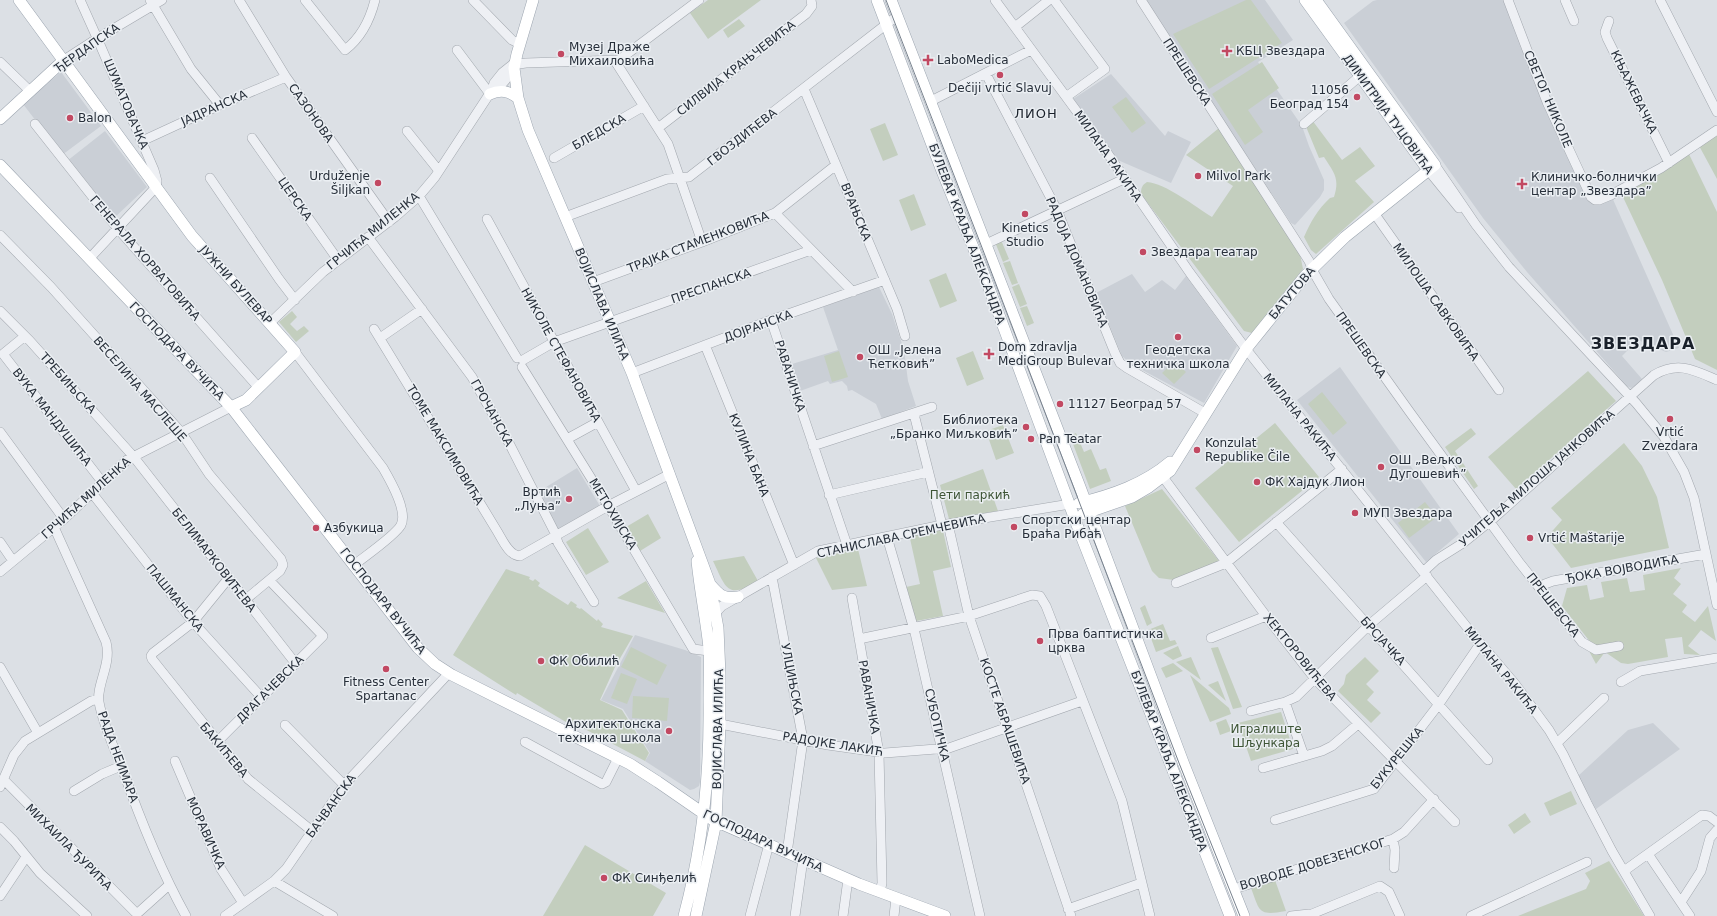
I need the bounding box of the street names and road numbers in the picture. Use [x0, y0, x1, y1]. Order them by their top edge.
street label: СИЛВИЈА КРАЊЧЕВИЋА [674, 17, 799, 119]
street label: ЂЕРДАПСКА [51, 20, 123, 76]
street label: ПРЕШЕВСКА [1160, 36, 1214, 109]
street label: СВЕТОГ НИКОЛЕ [1521, 48, 1575, 150]
street label: КЊАЖЕВАЧКА [1608, 48, 1661, 137]
street label: ДИМИТРИЈА ТУЦОВИЋА [1340, 51, 1437, 177]
street label: ШУМАТОВАЧКА [101, 57, 152, 152]
street label: САЗОНОВА [286, 81, 337, 146]
street label: ЈАДРАНСКА [178, 87, 250, 129]
street label: ГВОЗДИЋЕВА [704, 105, 780, 169]
street label: МИЛАНА РАКИЋА [1071, 108, 1145, 205]
street label: БЛЕДСКА [570, 111, 629, 153]
street label: БУЛЕВАР КРАЉА АЛЕКСАНДРА [926, 142, 1008, 327]
street label: ЦЕРСКА [275, 175, 315, 224]
street label: ВРАЊСКА [838, 181, 874, 244]
street label: ГРЧИЋА МИЛЕНКА [324, 189, 423, 273]
street label: ГЕНЕРАЛА ХОРВАТОВИЋА [87, 193, 204, 324]
street label: РАДОЈА ДОМАНОВИЋА [1043, 195, 1111, 330]
street label: ТРАЈКА СТАМЕНКОВИЋА [624, 208, 772, 276]
street label: МИЛОША САВКОВИЋА [1390, 241, 1482, 364]
street label: ЈУЖНИ БУЛЕВАР [196, 242, 275, 327]
street label: ВОЈИСЛАВА ИЛИЋА [572, 246, 632, 363]
street label: БАТУТОВА [1266, 263, 1319, 322]
street label: ПРЕСПАНСКА [669, 266, 754, 306]
street label: НИКОЛЕ СТЕФАНОВИЋА [518, 285, 604, 425]
street label: ГОСПОДАРА ВУЧИЋА [127, 299, 228, 403]
street label: ДОЈРАНСКА [722, 307, 795, 345]
street label: ПРЕШЕВСКА [1333, 309, 1389, 381]
street label: ВЕСЕЛИНА МАСЛЕШЕ [90, 334, 190, 444]
street label: РАВАНИЧКА [772, 338, 808, 415]
street label: ТРЕБИЊСКА [36, 349, 99, 417]
street label: ВУКА МАНДУШИЋА [10, 365, 95, 469]
street label: МИЛАНА РАКИЋА [1261, 371, 1340, 464]
street label: ГРОЧАНСКА [468, 377, 517, 450]
street label: ТОМЕ МАКСИМОВИЋА [403, 382, 487, 508]
street label: УЧИТЕЉА МИЛОША ЈАНКОВИЋА [1457, 406, 1618, 549]
street label: КУЛИНА БАНА [726, 411, 772, 499]
street label: ГРЧИЋА МИЛЕНКА [39, 454, 134, 542]
street label: МЕТОХИЈСКА [586, 476, 640, 553]
street label: БЕЛИМАРКОВИЋЕВА [169, 505, 259, 615]
street label: СТАНИСЛАВА СРЕМЧЕВИЋА [815, 511, 987, 561]
street label: ГОСПОДАРА ВУЧИЋА [337, 545, 429, 657]
street label: ЂОКА ВОЈВОДИЋА [1564, 552, 1680, 586]
street label: ПАШМАНСКА [144, 561, 207, 635]
street label: ПРЕШЕВСКА [1524, 570, 1583, 641]
street label: ХЕКТОРОВИЋЕВА [1260, 610, 1340, 704]
street label: БРСЈАЧКА [1358, 614, 1409, 669]
street label: МИЛАНА РАКИЋА [1462, 624, 1541, 717]
street label: УЛЦИЊСКА [778, 642, 806, 717]
street label: ДРАГАЧЕВСКА [233, 652, 307, 726]
street label: КОСТЕ АБРАШЕВИЋА [977, 656, 1033, 787]
street label: РАВАНИЧКА [856, 659, 883, 736]
street label: ВОЈИСЛАВА ИЛИЋА [710, 668, 726, 789]
street label: БУЛЕВАР КРАЉА АЛЕКСАНДРА [1128, 669, 1210, 854]
street label: СУБОТИЧКА [922, 687, 952, 764]
street label: РАДА НЕИМАРА [95, 709, 141, 805]
street label: БАКИЋЕВА [197, 720, 252, 781]
street label: БУКУРЕШКА [1368, 724, 1427, 792]
street label: РАДОЈКЕ ЛАКИЋ [782, 729, 884, 759]
street label: БАЧВАНСКА [303, 771, 359, 841]
street label: МОРАВИЧКА [184, 795, 228, 872]
street label: МИХАИЛА ЂУРИЋА [23, 801, 116, 894]
street label: ГОСПОДАРА ВУЧИЋА [701, 807, 826, 875]
street label: ВОЈВОДЕ ДОВЕЗЕНСКОГ [1238, 835, 1388, 893]

